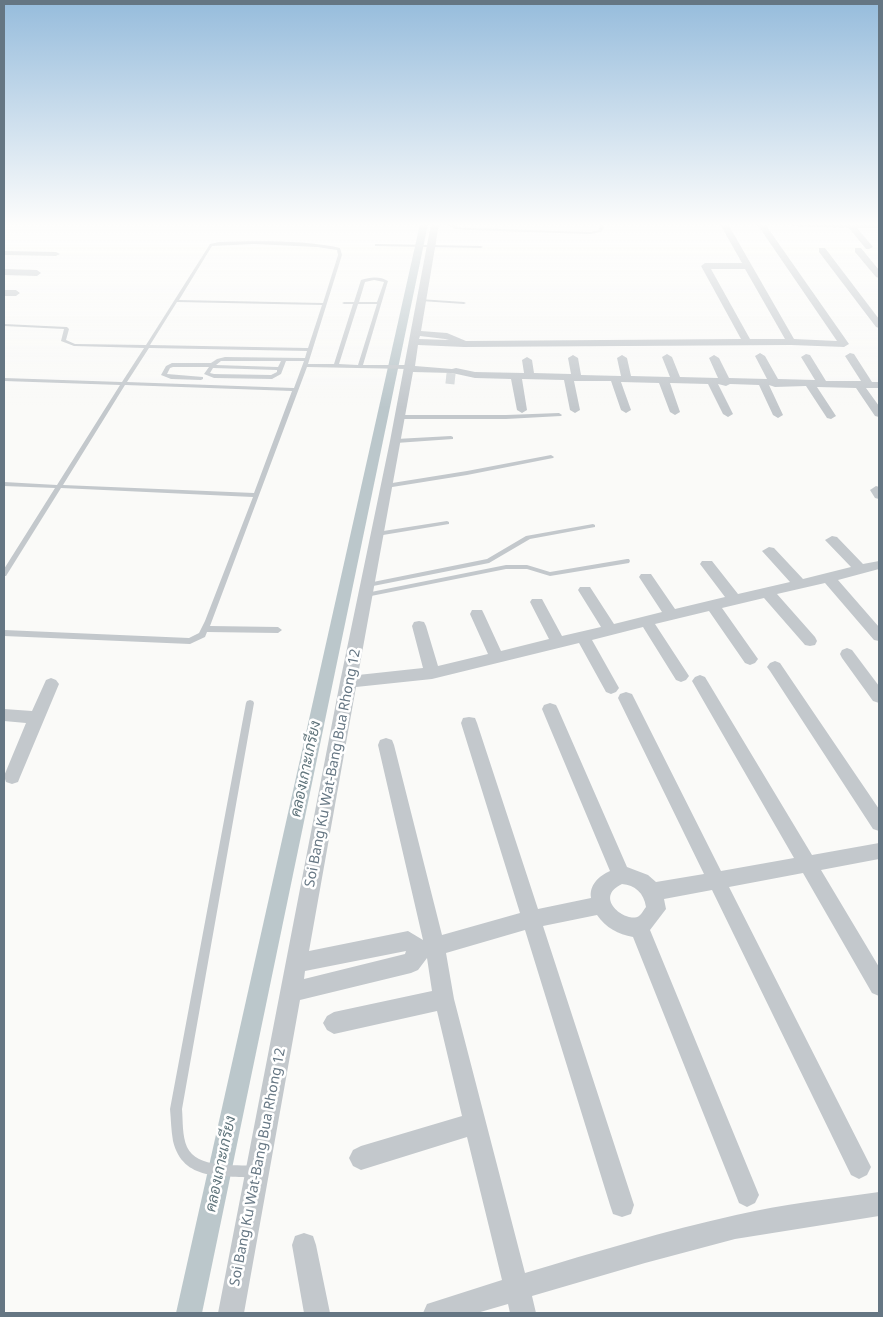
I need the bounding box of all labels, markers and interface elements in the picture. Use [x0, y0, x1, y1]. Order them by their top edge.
street label: Soi Bang Ku Wat-Bang Bua Rhong 12 [302, 648, 364, 888]
water label: คลองเกาะเกรียง [287, 719, 325, 819]
street label: Soi Bang Ku Wat-Bang Bua Rhong 12 [227, 1047, 289, 1287]
water label: คลองเกาะเกรียง [202, 1114, 240, 1214]

